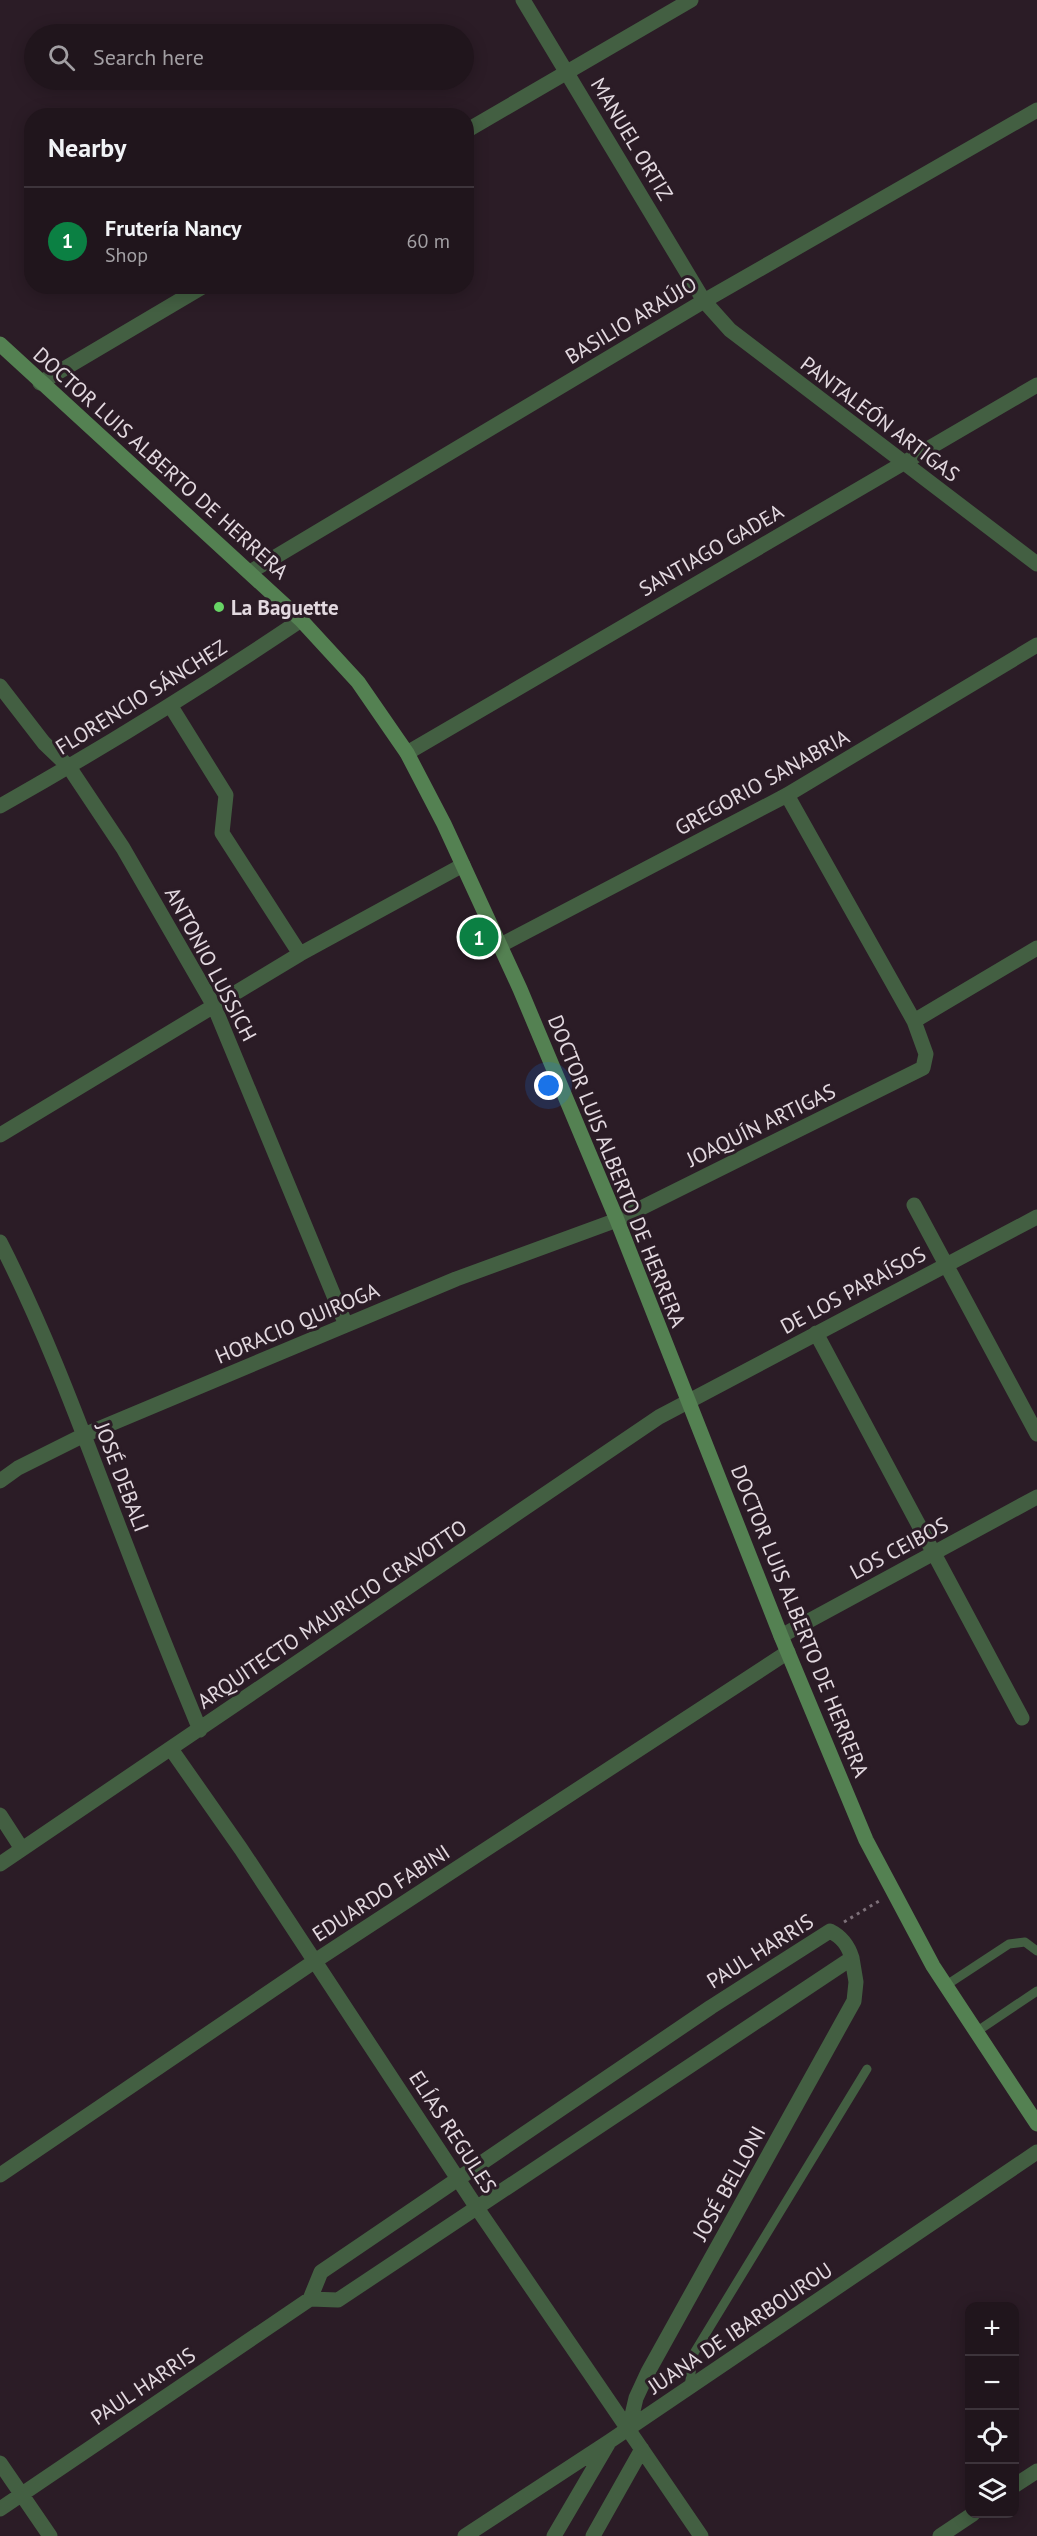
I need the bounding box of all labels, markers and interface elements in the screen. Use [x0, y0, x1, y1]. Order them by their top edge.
search box [24, 24, 474, 90]
icon: search [45, 41, 78, 74]
text: Search here [93, 43, 204, 71]
street label: MANUEL ORTIZ [585, 73, 679, 205]
text: Nearby [48, 131, 126, 164]
text: Frutería Nancy [105, 214, 242, 242]
text: 1 [62, 228, 73, 254]
text: 60 m [407, 228, 450, 254]
text: Shop [105, 242, 148, 268]
street label: BASILIO ARAÚJO [560, 270, 702, 370]
street label: DOCTOR LUIS ALBERTO DE HERRERA [28, 341, 295, 585]
street label: PANTALEÓN ARTIGAS [795, 350, 965, 488]
street label: SANTIAGO GADEA [634, 497, 789, 602]
place label: La Baguette [231, 594, 339, 621]
marker: La Baguette [212, 600, 226, 614]
street label: FLORENCIO SÁNCHEZ [50, 633, 232, 761]
street label: GREGORIO SANABRIA [670, 722, 855, 841]
street label: ANTONIO LUSSICH [159, 882, 263, 1046]
pin: 1 [460, 914, 498, 960]
street label: DOCTOR LUIS ALBERTO DE HERRERA [542, 1011, 692, 1332]
your location [534, 1071, 563, 1100]
street label: JOAQUÍN ARTIGAS [681, 1077, 840, 1173]
street label: DE LOS PARAÍSOS [776, 1240, 930, 1340]
street label: HORACIO QUIROGA [211, 1276, 384, 1370]
street label: JOSÉ DEBALI [88, 1418, 155, 1536]
street label: DOCTOR LUIS ALBERTO DE HERRERA [725, 1461, 875, 1782]
street label: LOS CEIBOS [845, 1511, 953, 1585]
street label: ARQUITECTO MAURICIO CRAVOTTO [192, 1514, 472, 1714]
street label: EDUARDO FABINI [307, 1838, 455, 1948]
street label: PAUL HARRIS [702, 1908, 818, 1994]
street label: ELÍAS REGULES [403, 2066, 503, 2198]
street label: JOSÉ BELLONI [686, 2121, 772, 2246]
street label: JUANA DE IBARBOUROU [642, 2256, 837, 2400]
map controls [965, 2302, 1019, 2518]
button: + [965, 2302, 1019, 2356]
street label: PAUL HARRIS [85, 2341, 201, 2431]
button: − [965, 2356, 1019, 2410]
button: locate [965, 2410, 1019, 2464]
button: layers [965, 2464, 1019, 2518]

